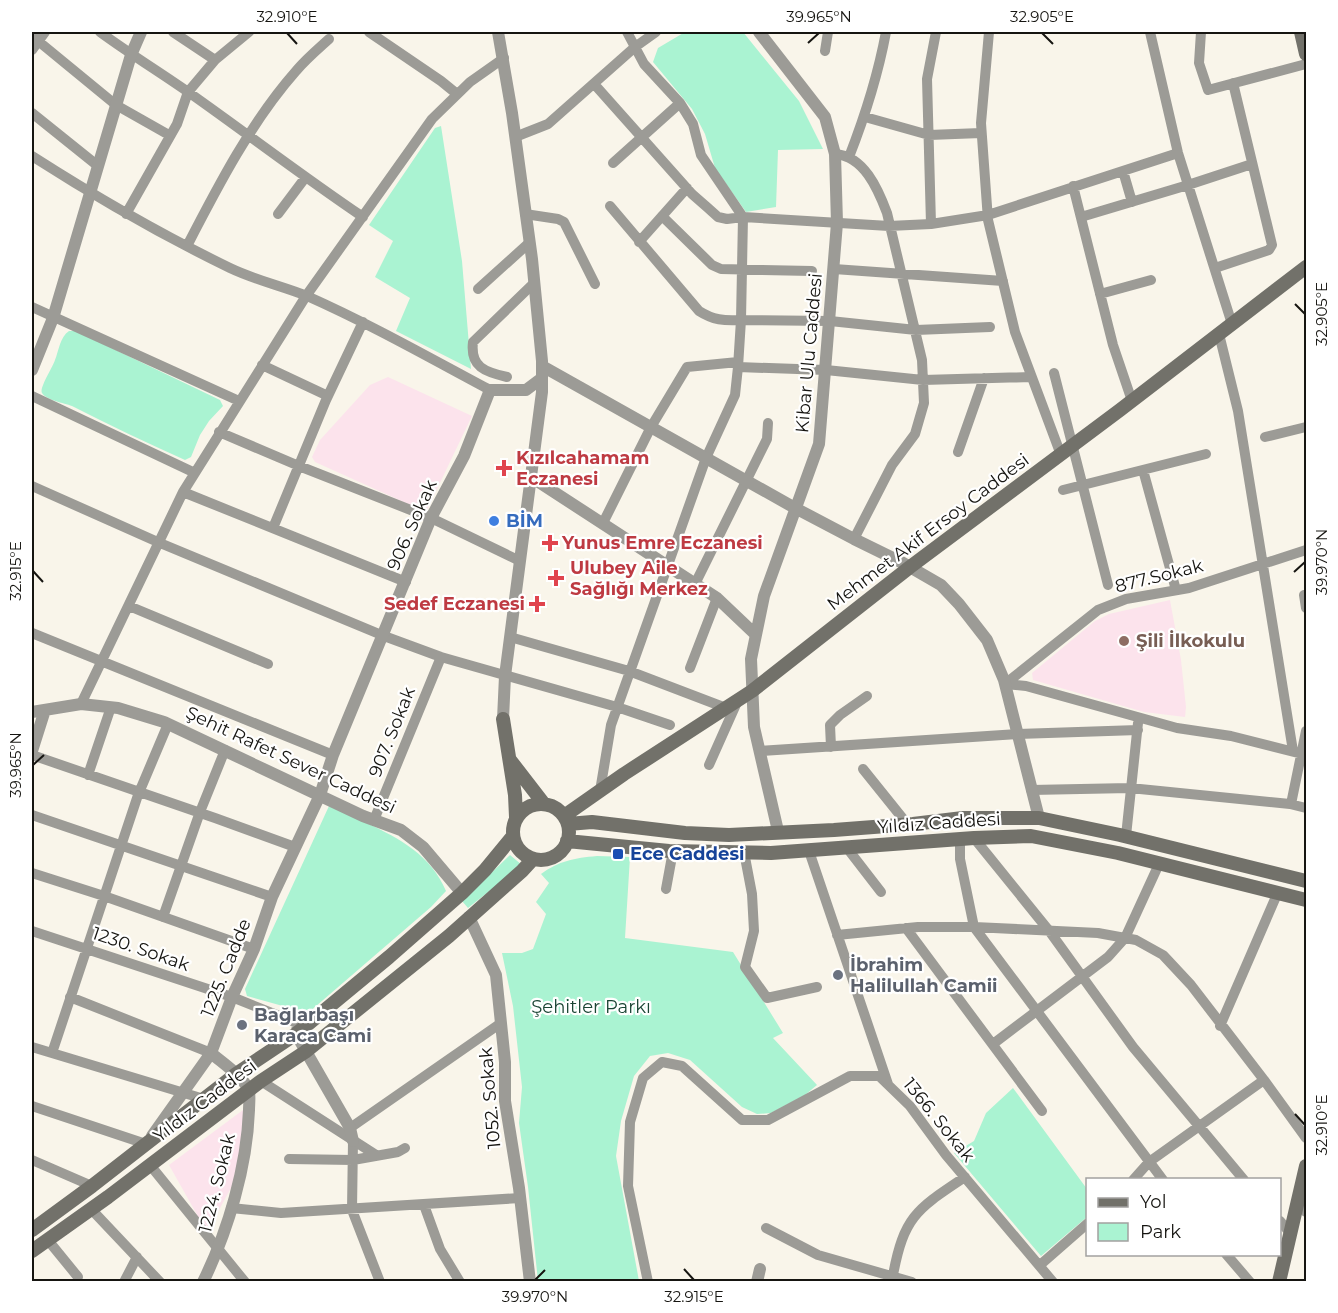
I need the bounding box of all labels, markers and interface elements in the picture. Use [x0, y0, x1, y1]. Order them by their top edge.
text: 32.910°E [256, 7, 318, 26]
text: 39.965°N [786, 7, 852, 26]
text: 32.905°E [1010, 7, 1074, 26]
street label: Kibar Ulu Caddesi [791, 272, 827, 434]
text: 32.905°E [1312, 282, 1331, 346]
place label: Kızılcahamam Eczanesi [516, 447, 649, 490]
street label: Mehmet Akif Ersoy Caddesi [823, 449, 1033, 615]
marker: Kızılcahamam Eczanesi [497, 461, 511, 475]
street label: 906. Sokak [382, 476, 442, 574]
place label: BİM [506, 510, 543, 532]
marker: BİM [487, 514, 501, 528]
text: 39.970°N [1312, 529, 1331, 595]
place label: Yunus Emre Eczanesi [561, 532, 763, 554]
marker: Yunus Emre Eczanesi [543, 536, 557, 550]
text: 32.915°E [6, 541, 25, 601]
street label: 877.Sokak [1113, 554, 1206, 598]
place label: Ulubey Aile Sağlığı Merkez [570, 557, 708, 600]
marker: Ulubey Aile Sağlığı Merkez [547, 569, 565, 587]
place label: Sedef Eczanesi [384, 593, 525, 615]
marker: Sedef Eczanesi [530, 597, 544, 611]
place label: Şili İlkokulu [1136, 630, 1245, 652]
marker: Şili İlkokulu [1117, 634, 1131, 648]
street label: 907. Sokak [364, 684, 420, 780]
street label: Şehit Rafet Sever Caddesi [182, 702, 400, 818]
text: 39.965°N [6, 732, 25, 798]
street label: Yıldız Caddesi [877, 808, 1001, 838]
place label: Ece Caddesi [630, 843, 744, 865]
marker: Ece Caddesi [611, 847, 625, 861]
street label: 1225. Cadde [196, 915, 256, 1020]
street label: 1230. Sokak [89, 922, 193, 976]
place label: İbrahim Halilullah Camii [850, 954, 998, 997]
marker: İbrahim Halilullah Camii [831, 968, 845, 982]
park label: Şehitler Parkı [531, 996, 651, 1018]
place label: Bağlarbaşı Karaca Cami [254, 1004, 372, 1047]
marker: Bağlarbaşı Karaca Cami [235, 1018, 249, 1032]
street label: 1052. Sokak [475, 1046, 505, 1150]
street label: Yıldız Caddesi [149, 1055, 261, 1147]
street label: 1366. Sokak [898, 1074, 980, 1167]
text: 32.910°E [1312, 1094, 1331, 1156]
street label: 1224. Sokak [194, 1131, 240, 1235]
legend [1086, 1178, 1281, 1256]
text: Yol [1140, 1191, 1166, 1213]
text: Park [1140, 1221, 1181, 1243]
text: 39.970°N [502, 1287, 568, 1306]
text: 32.915°E [664, 1287, 724, 1306]

